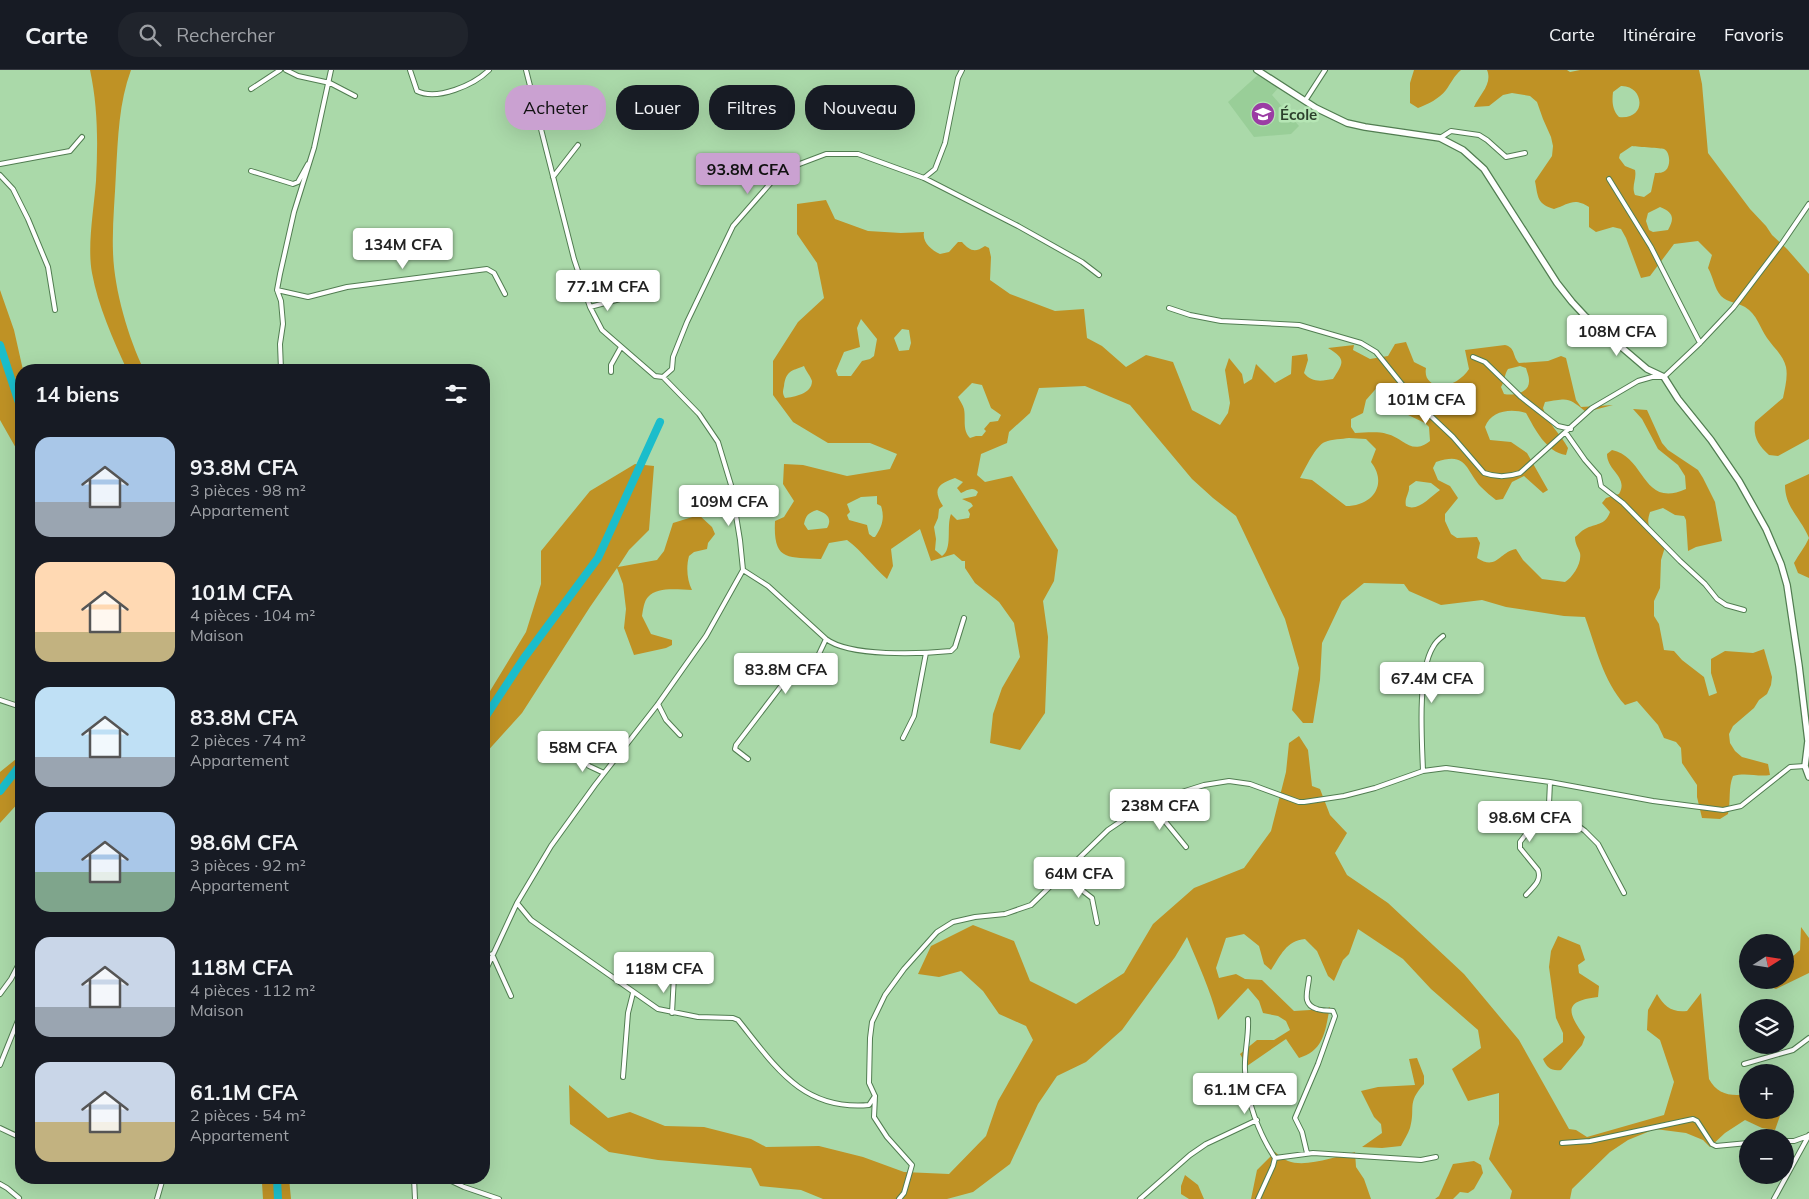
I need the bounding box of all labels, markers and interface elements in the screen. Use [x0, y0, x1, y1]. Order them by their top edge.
search box [118, 12, 468, 57]
text: Carte [25, 20, 88, 50]
icon: search [136, 21, 164, 49]
text: Rechercher [176, 23, 275, 47]
text: Carte [1549, 23, 1595, 46]
text: Itinéraire [1623, 23, 1696, 46]
text: Favoris [1724, 23, 1784, 46]
chip: Acheter [505, 85, 606, 130]
chip: Louer [616, 85, 699, 130]
chip: Filtres [709, 85, 795, 130]
chip: Nouveau [805, 85, 915, 130]
school or university icon: École [1250, 101, 1276, 127]
place label: École [1280, 105, 1317, 124]
pin: 93.8M CFA [691, 152, 805, 195]
text: 93.8M CFA [707, 159, 789, 179]
pin: 134M CFA [351, 228, 455, 270]
text: 134M CFA [364, 234, 442, 254]
pin: 77.1M CFA [551, 270, 665, 312]
text: 77.1M CFA [567, 276, 649, 296]
pin: 108M CFA [1565, 314, 1669, 357]
text: 108M CFA [1578, 321, 1656, 341]
icon: filters [442, 380, 470, 408]
text: 14 biens [35, 381, 119, 407]
pin: 101M CFA [1374, 382, 1478, 425]
text: 101M CFA [1387, 389, 1465, 409]
text: 93.8M CFA [190, 454, 298, 480]
icon: home [75, 457, 135, 517]
text: 3 pièces · 98 m² [190, 480, 306, 500]
pin: 109M CFA [677, 484, 781, 527]
text: 109M CFA [690, 491, 768, 511]
text: Appartement [190, 500, 289, 520]
text: 101M CFA [190, 579, 293, 605]
icon: home [75, 582, 135, 642]
text: 4 pièces · 104 m² [190, 605, 315, 625]
text: Maison [190, 625, 244, 645]
pin: 83.8M CFA [729, 652, 843, 695]
text: 83.8M CFA [745, 659, 827, 679]
pin: 67.4M CFA [1375, 662, 1489, 704]
text: 67.4M CFA [1391, 668, 1473, 688]
text: 83.8M CFA [190, 704, 298, 730]
icon: home [75, 707, 135, 767]
text: 2 pièces · 74 m² [190, 730, 306, 750]
pin: 58M CFA [537, 730, 629, 773]
text: 58M CFA [549, 737, 617, 757]
text: Appartement [190, 750, 289, 770]
pin: 238M CFA [1108, 788, 1212, 831]
text: 238M CFA [1121, 795, 1199, 815]
pin: 98.6M CFA [1473, 800, 1587, 843]
text: 98.6M CFA [1489, 807, 1571, 827]
text: 98.6M CFA [190, 829, 298, 855]
icon: home [75, 832, 135, 892]
text: 3 pièces · 92 m² [190, 855, 306, 875]
pin: 64M CFA [1033, 856, 1125, 899]
text: 64M CFA [1045, 863, 1113, 883]
text: Appartement [190, 875, 289, 895]
north arrow [1739, 934, 1794, 989]
map controls [1739, 934, 1794, 1184]
pin: 118M CFA [612, 952, 716, 994]
text: 118M CFA [190, 954, 293, 980]
icon: home [75, 957, 135, 1017]
text: 118M CFA [625, 958, 703, 978]
text: 4 pièces · 112 m² [190, 980, 315, 1000]
button: layers [1739, 999, 1794, 1054]
text: Maison [190, 1000, 244, 1020]
button: + [1739, 1064, 1794, 1119]
pin: 61.1M CFA [1188, 1072, 1302, 1115]
text: 61.1M CFA [190, 1079, 298, 1105]
text: 61.1M CFA [1204, 1079, 1286, 1099]
icon: home [75, 1082, 135, 1142]
text: 2 pièces · 54 m² [190, 1105, 306, 1125]
text: Appartement [190, 1125, 289, 1145]
button: − [1739, 1129, 1794, 1184]

